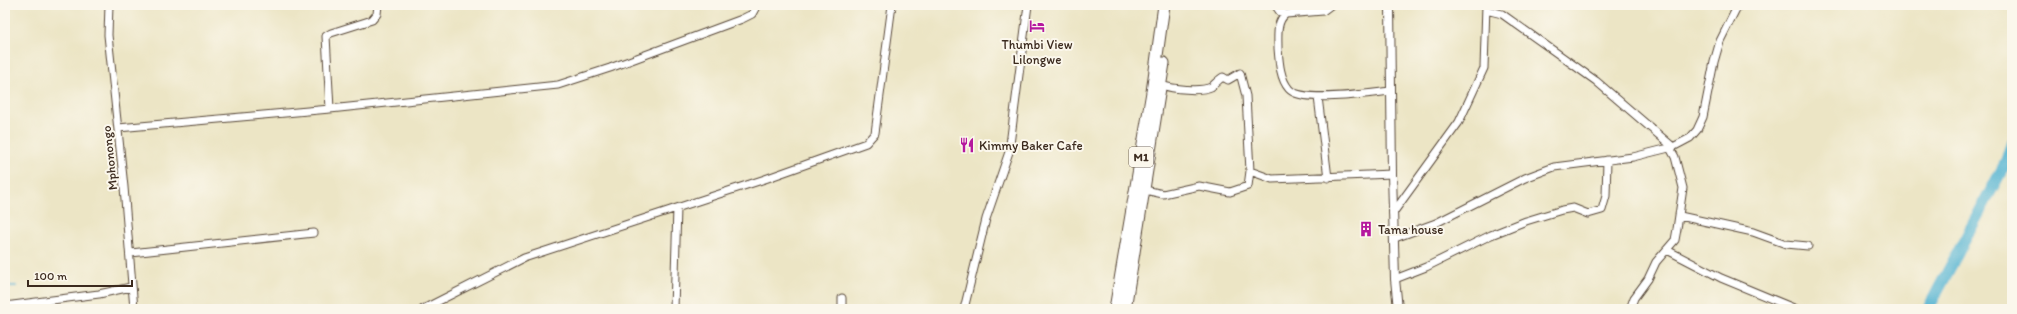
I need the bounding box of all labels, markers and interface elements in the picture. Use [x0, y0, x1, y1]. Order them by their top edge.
hotel icon: Thumbi View Lilongwe [1028, 17, 1046, 35]
place label: Thumbi View Lilongwe [1001, 37, 1073, 67]
street label: Mphonongo [99, 124, 120, 191]
restaurant icon: Kimmy Baker Cafe [958, 136, 976, 154]
place label: Kimmy Baker Cafe [979, 138, 1083, 153]
road number: M1 [1129, 147, 1153, 167]
building icon: Tama house [1357, 220, 1375, 238]
place label: Tama house [1378, 222, 1444, 237]
scale bar [28, 262, 132, 288]
text: 100 m [34, 269, 67, 283]

